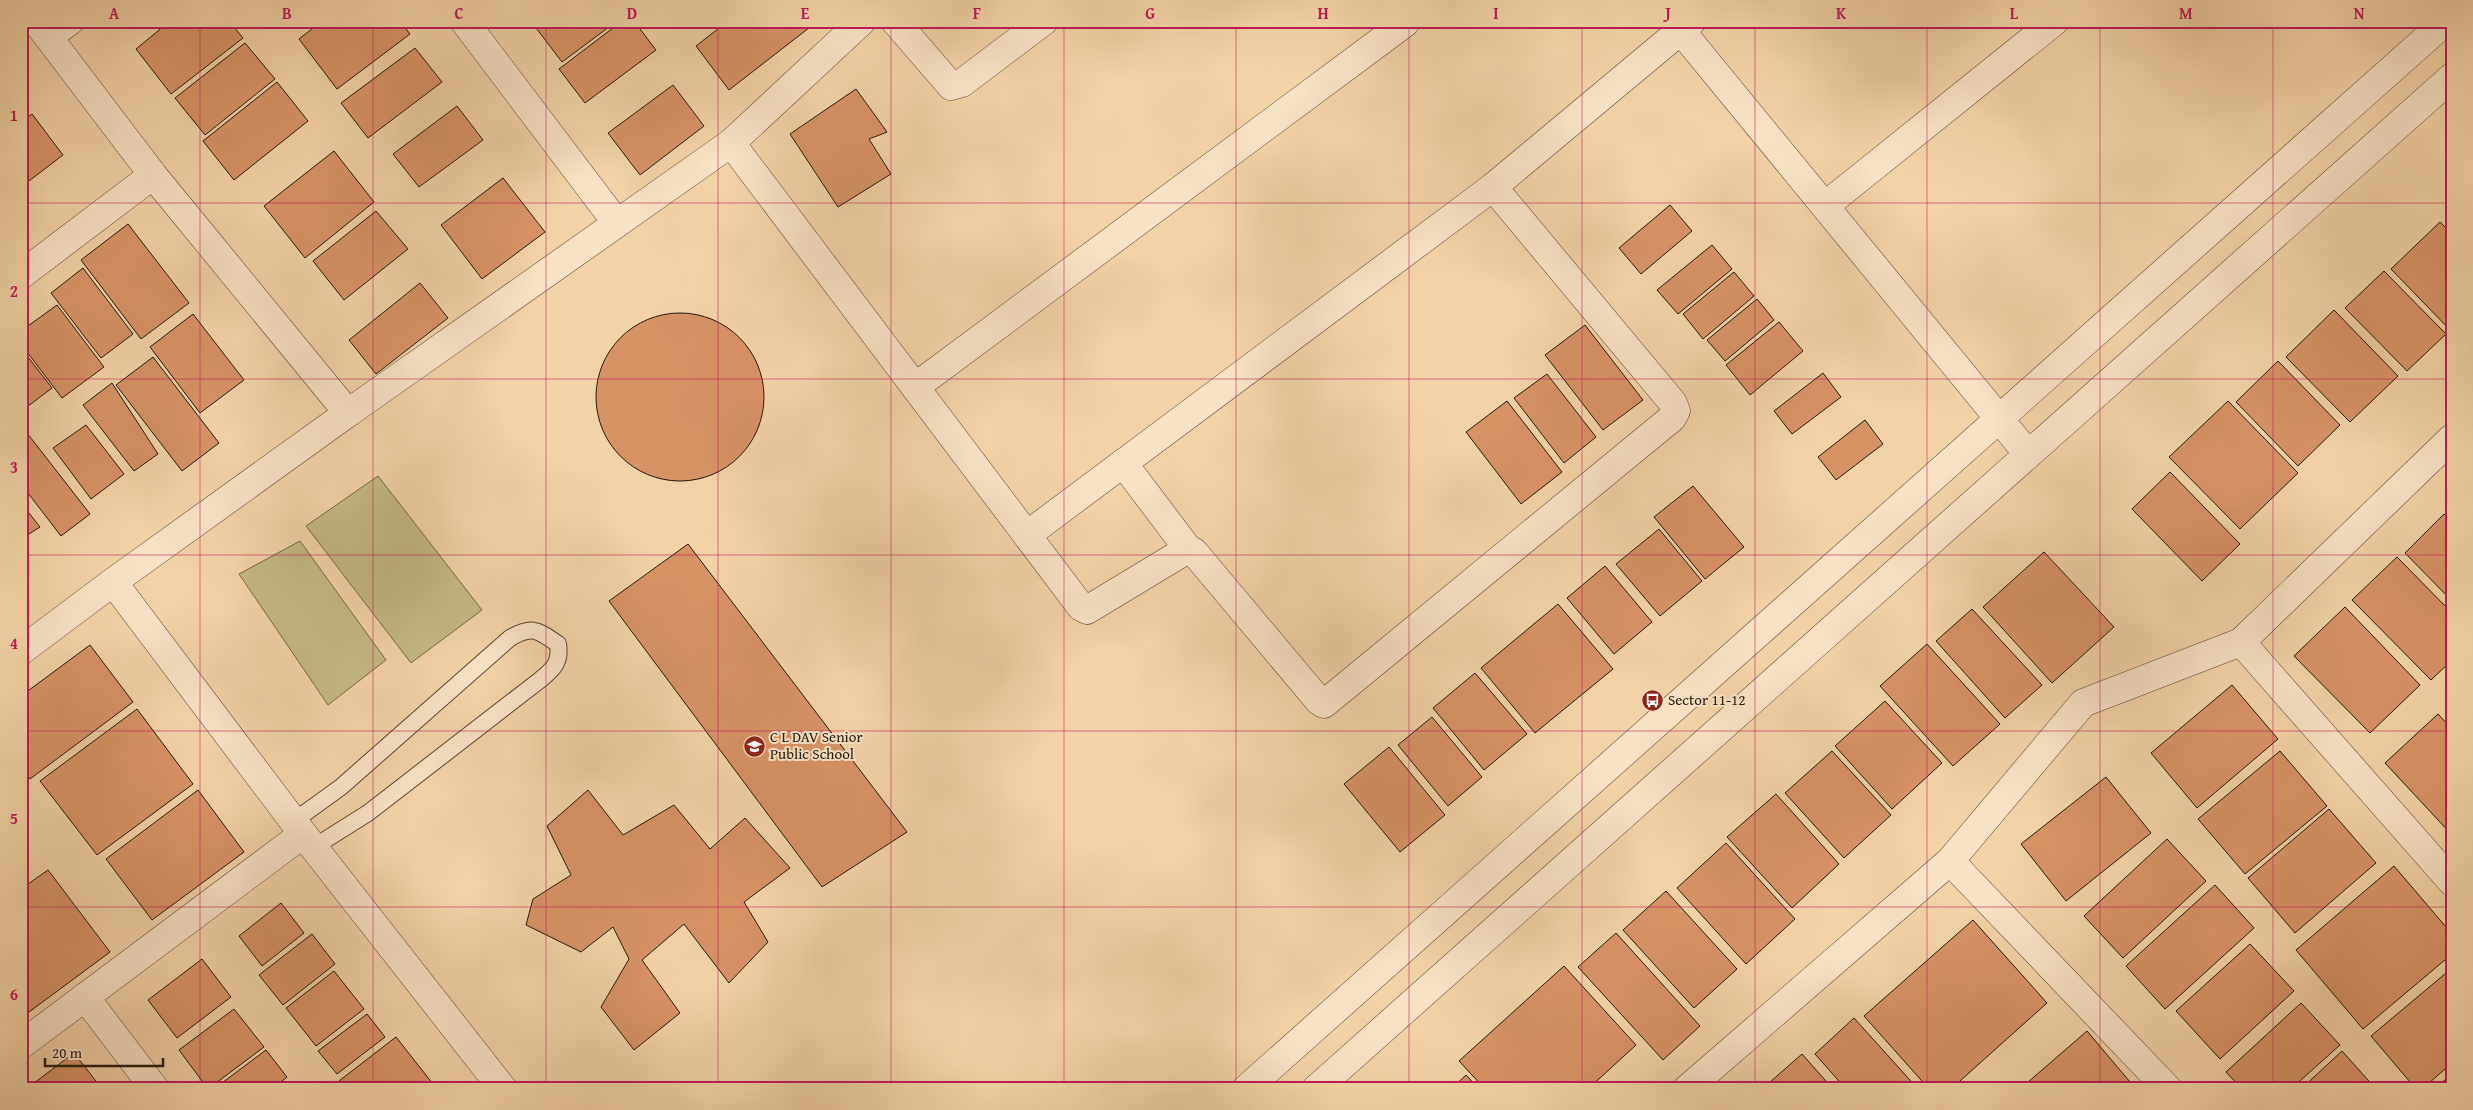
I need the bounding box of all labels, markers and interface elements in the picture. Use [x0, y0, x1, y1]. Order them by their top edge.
text: A [109, 1, 120, 25]
text: B [282, 1, 292, 25]
text: C [454, 1, 464, 25]
text: D [627, 1, 637, 25]
text: E [801, 1, 810, 25]
text: F [973, 1, 981, 25]
text: G [1145, 1, 1155, 25]
text: H [1317, 1, 1329, 25]
text: I [1493, 1, 1499, 25]
text: J [1662, 1, 1671, 25]
text: K [1836, 1, 1847, 25]
text: L [2010, 1, 2019, 25]
text: M [2179, 1, 2193, 25]
text: N [2354, 1, 2365, 25]
text: 1 [10, 103, 18, 127]
text: 2 [10, 279, 18, 303]
text: 3 [10, 455, 18, 479]
text: 4 [10, 631, 18, 655]
bus stop icon: Sector 11-12 [1640, 688, 1664, 712]
place label: Sector 11-12 [1668, 689, 1745, 710]
place label: C L DAV Senior Public School [770, 726, 863, 764]
school or university icon: C L DAV Senior Public School [742, 734, 766, 758]
text: 5 [10, 806, 18, 830]
text: 6 [10, 982, 18, 1006]
scale bar [45, 1035, 162, 1067]
text: 20 m [52, 1042, 83, 1063]

